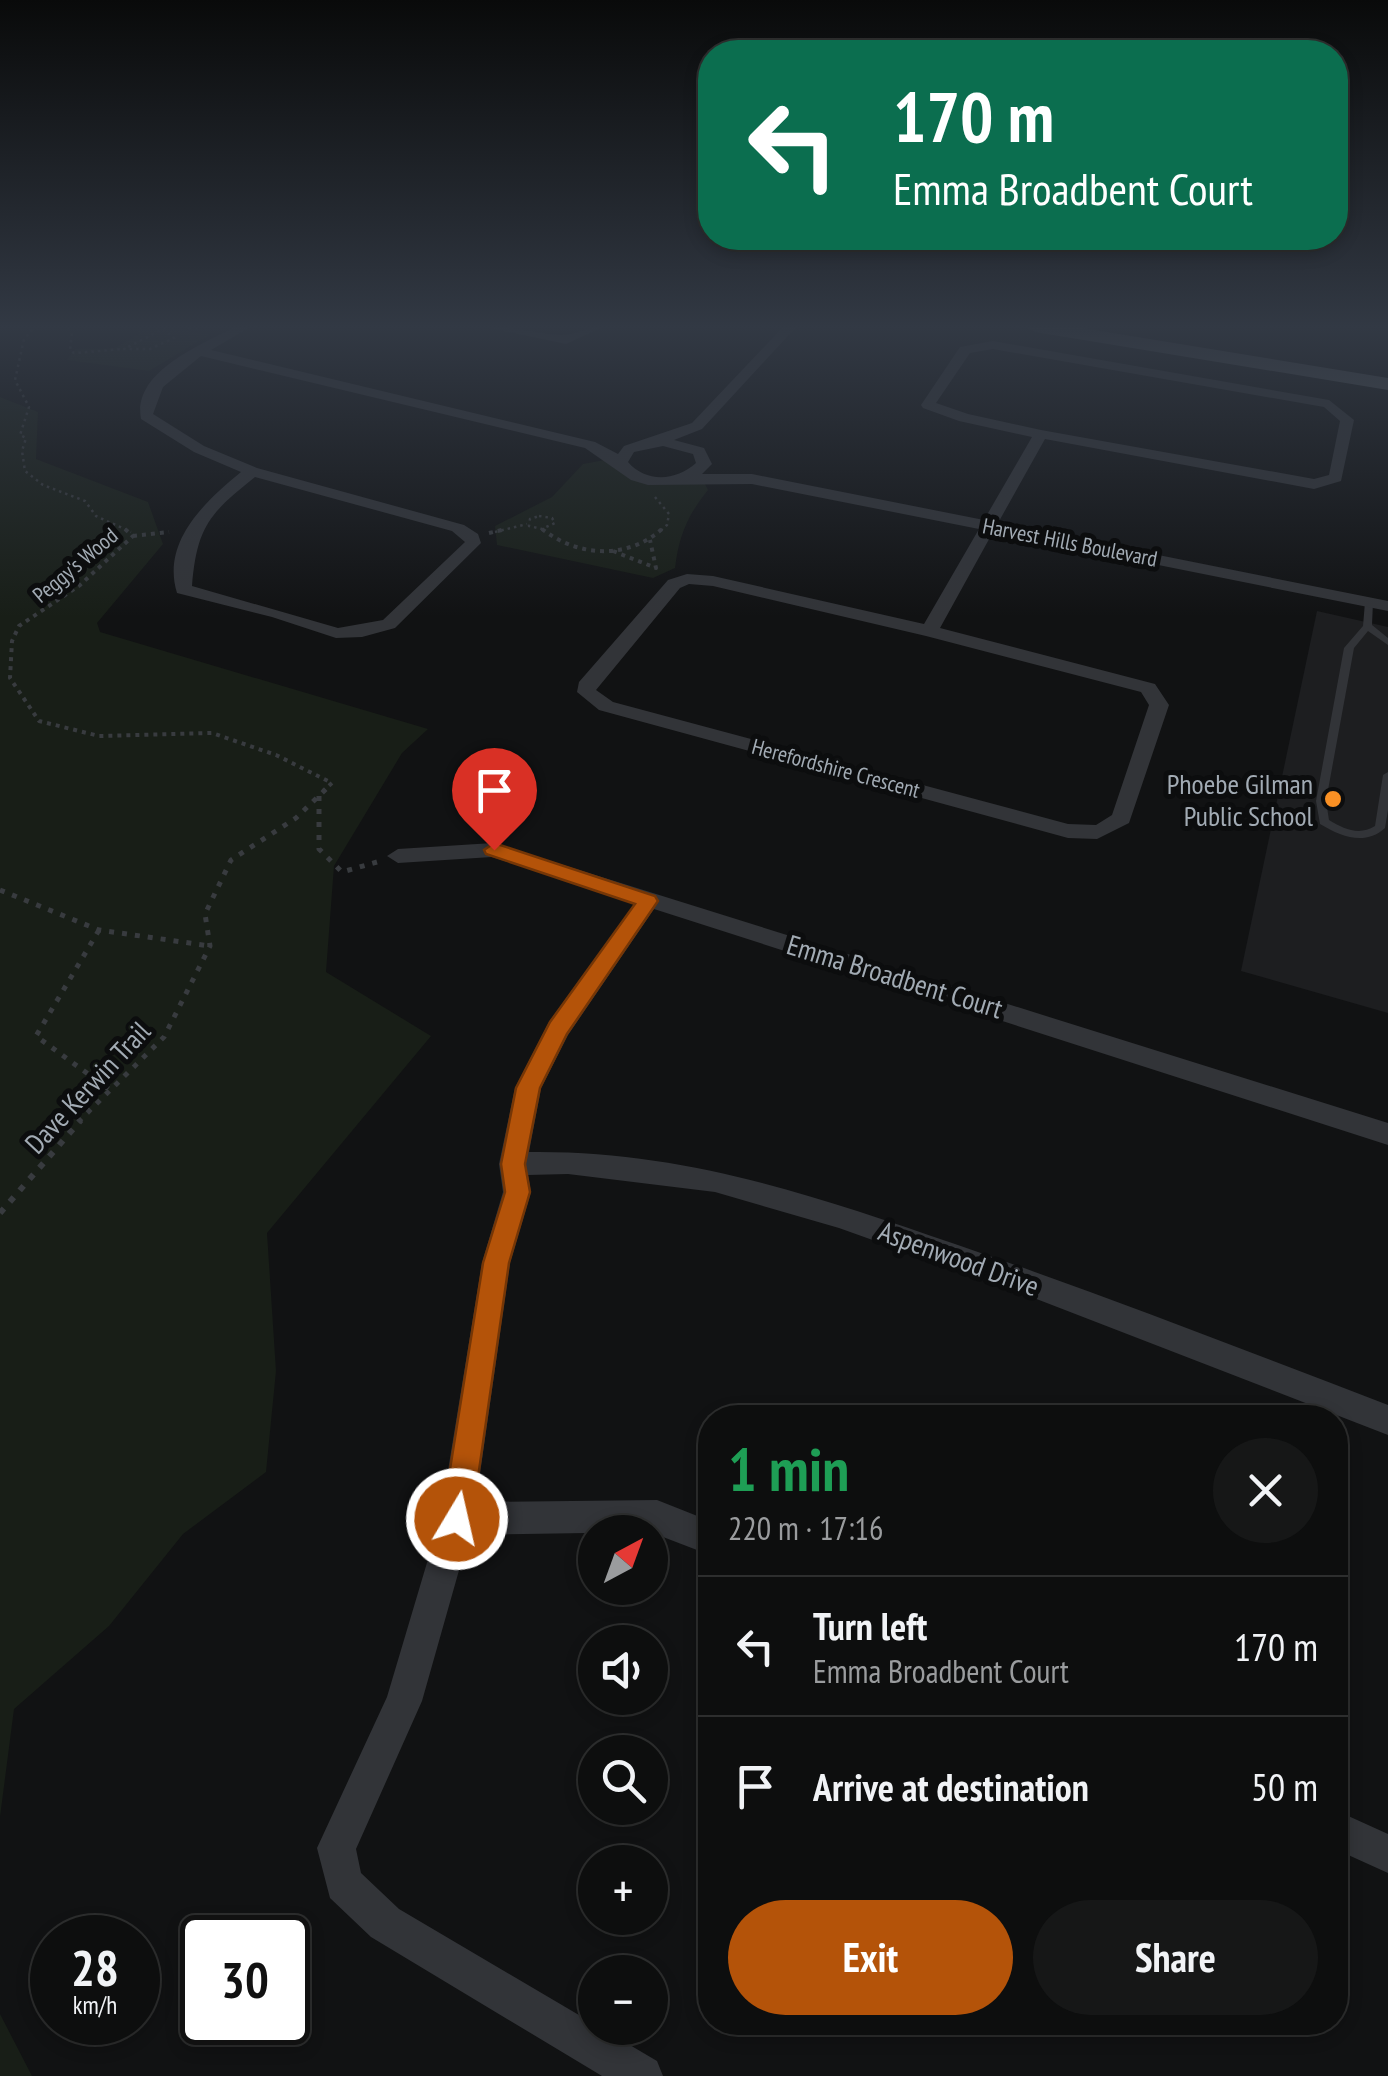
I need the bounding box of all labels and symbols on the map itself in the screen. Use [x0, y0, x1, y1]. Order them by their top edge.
street label: Harvest Hills Boulevard [980, 511, 1160, 573]
street label: Peggy's Wood [27, 521, 123, 609]
street label: Herefordshire Crescent [749, 732, 923, 804]
pin [452, 748, 537, 851]
place label: Phoebe Gilman Public School [1167, 765, 1313, 834]
marker: Phoebe Gilman Public School [1322, 788, 1344, 810]
street label: Emma Broadbent Court [783, 926, 1008, 1027]
street label: Dave Kerwin Trail [16, 1013, 158, 1161]
street label: Aspenwood Drive [874, 1212, 1044, 1304]
position arrow [405, 1467, 509, 1571]
north arrow [578, 1515, 668, 1605]
speed limit sign: 30 [180, 1915, 310, 2045]

